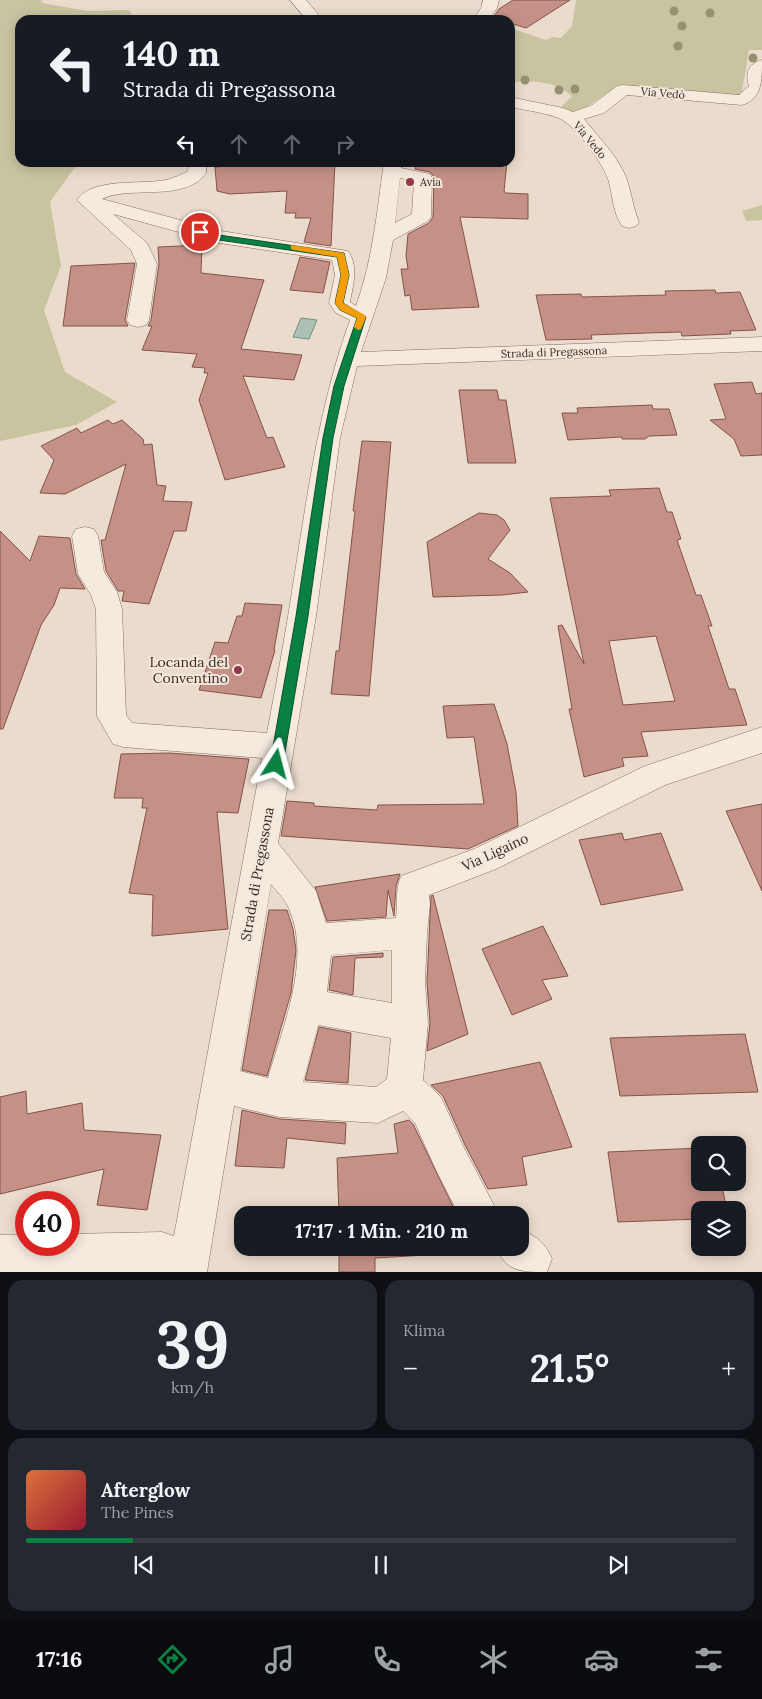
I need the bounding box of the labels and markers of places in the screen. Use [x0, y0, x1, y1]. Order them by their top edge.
place label: Avia [419, 175, 441, 189]
marker: Avia [404, 176, 416, 188]
pin [179, 211, 221, 253]
place label: Locanda del Conventino [150, 653, 228, 687]
marker: Locanda del Conventino [232, 664, 244, 676]

